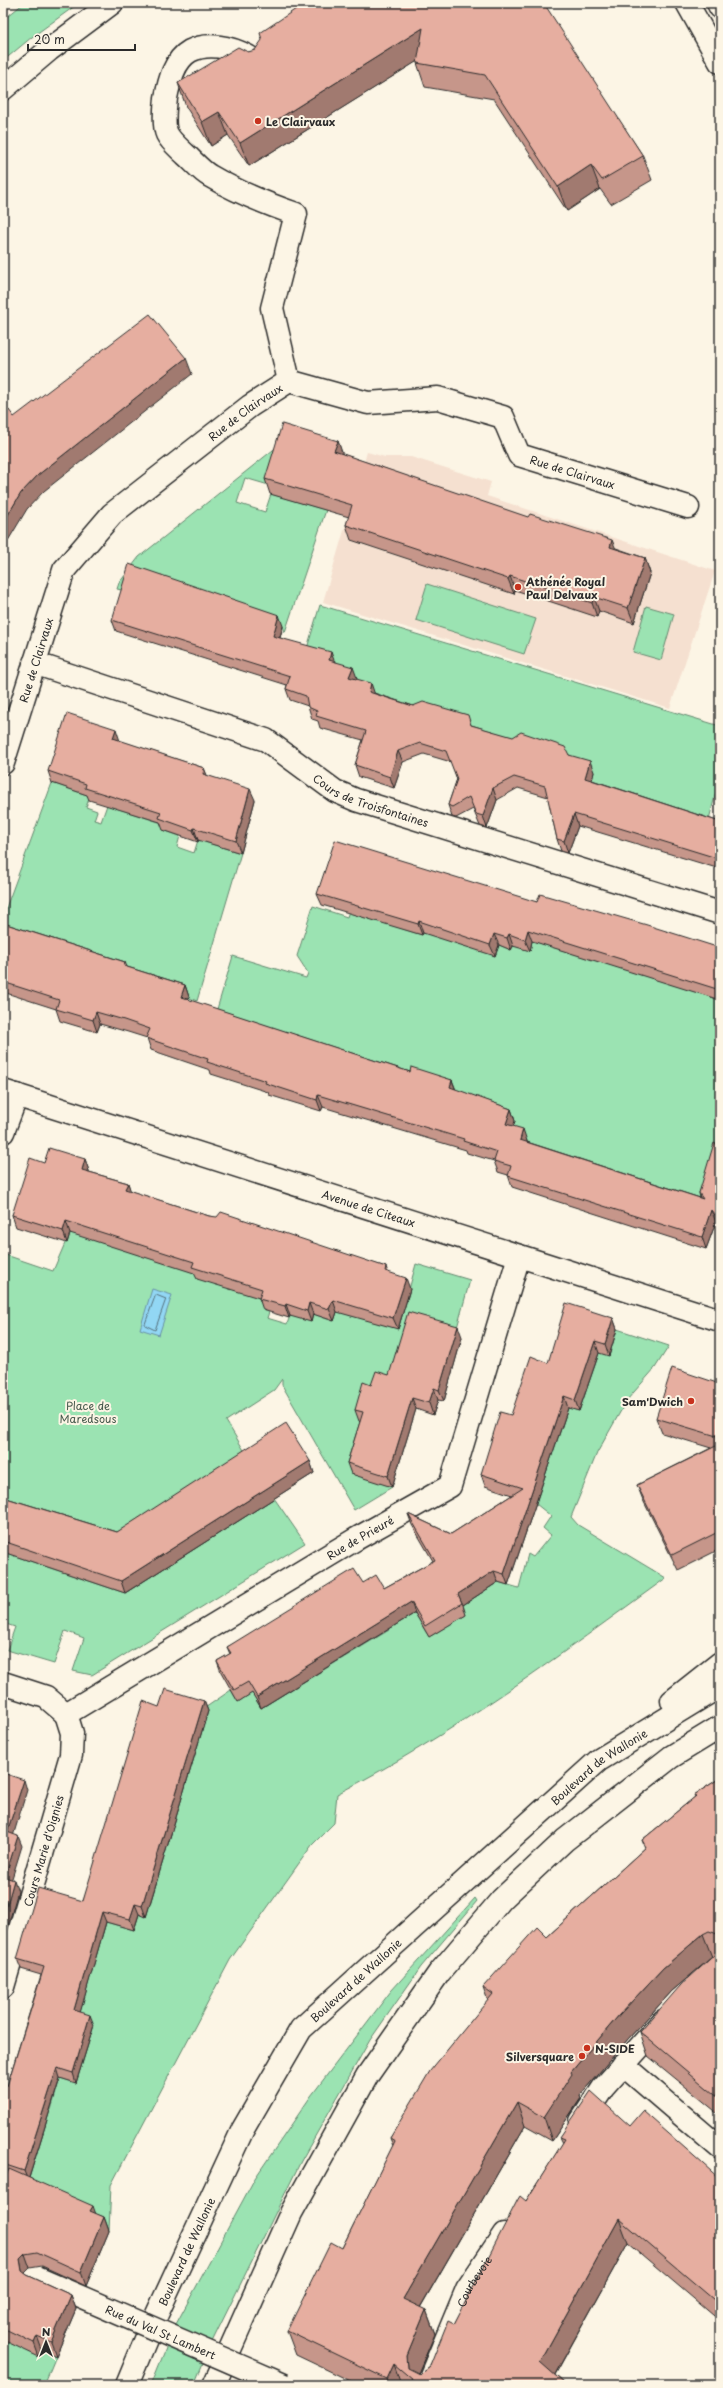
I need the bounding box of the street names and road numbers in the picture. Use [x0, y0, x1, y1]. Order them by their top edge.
street label: Rue de Clairvaux [204, 379, 286, 444]
street label: Rue de Clairvaux [528, 450, 618, 493]
street label: Rue de Clairvaux [14, 615, 57, 705]
street label: Cours de Troisfontaines [310, 769, 431, 831]
street label: Avenue de Citeaux [320, 1185, 418, 1231]
street label: Rue de Prieuré [323, 1511, 397, 1563]
street label: Boulevard de Wallonie [546, 1724, 650, 1809]
street label: Cours Marie d'Oignies [19, 1793, 67, 1909]
street label: Boulevard de Wallonie [306, 1934, 405, 2026]
street label: Boulevard de Wallonie [154, 2194, 219, 2309]
street label: Courbevoie [452, 2252, 496, 2310]
street label: Rue du Val St Lambert [103, 2300, 219, 2363]

